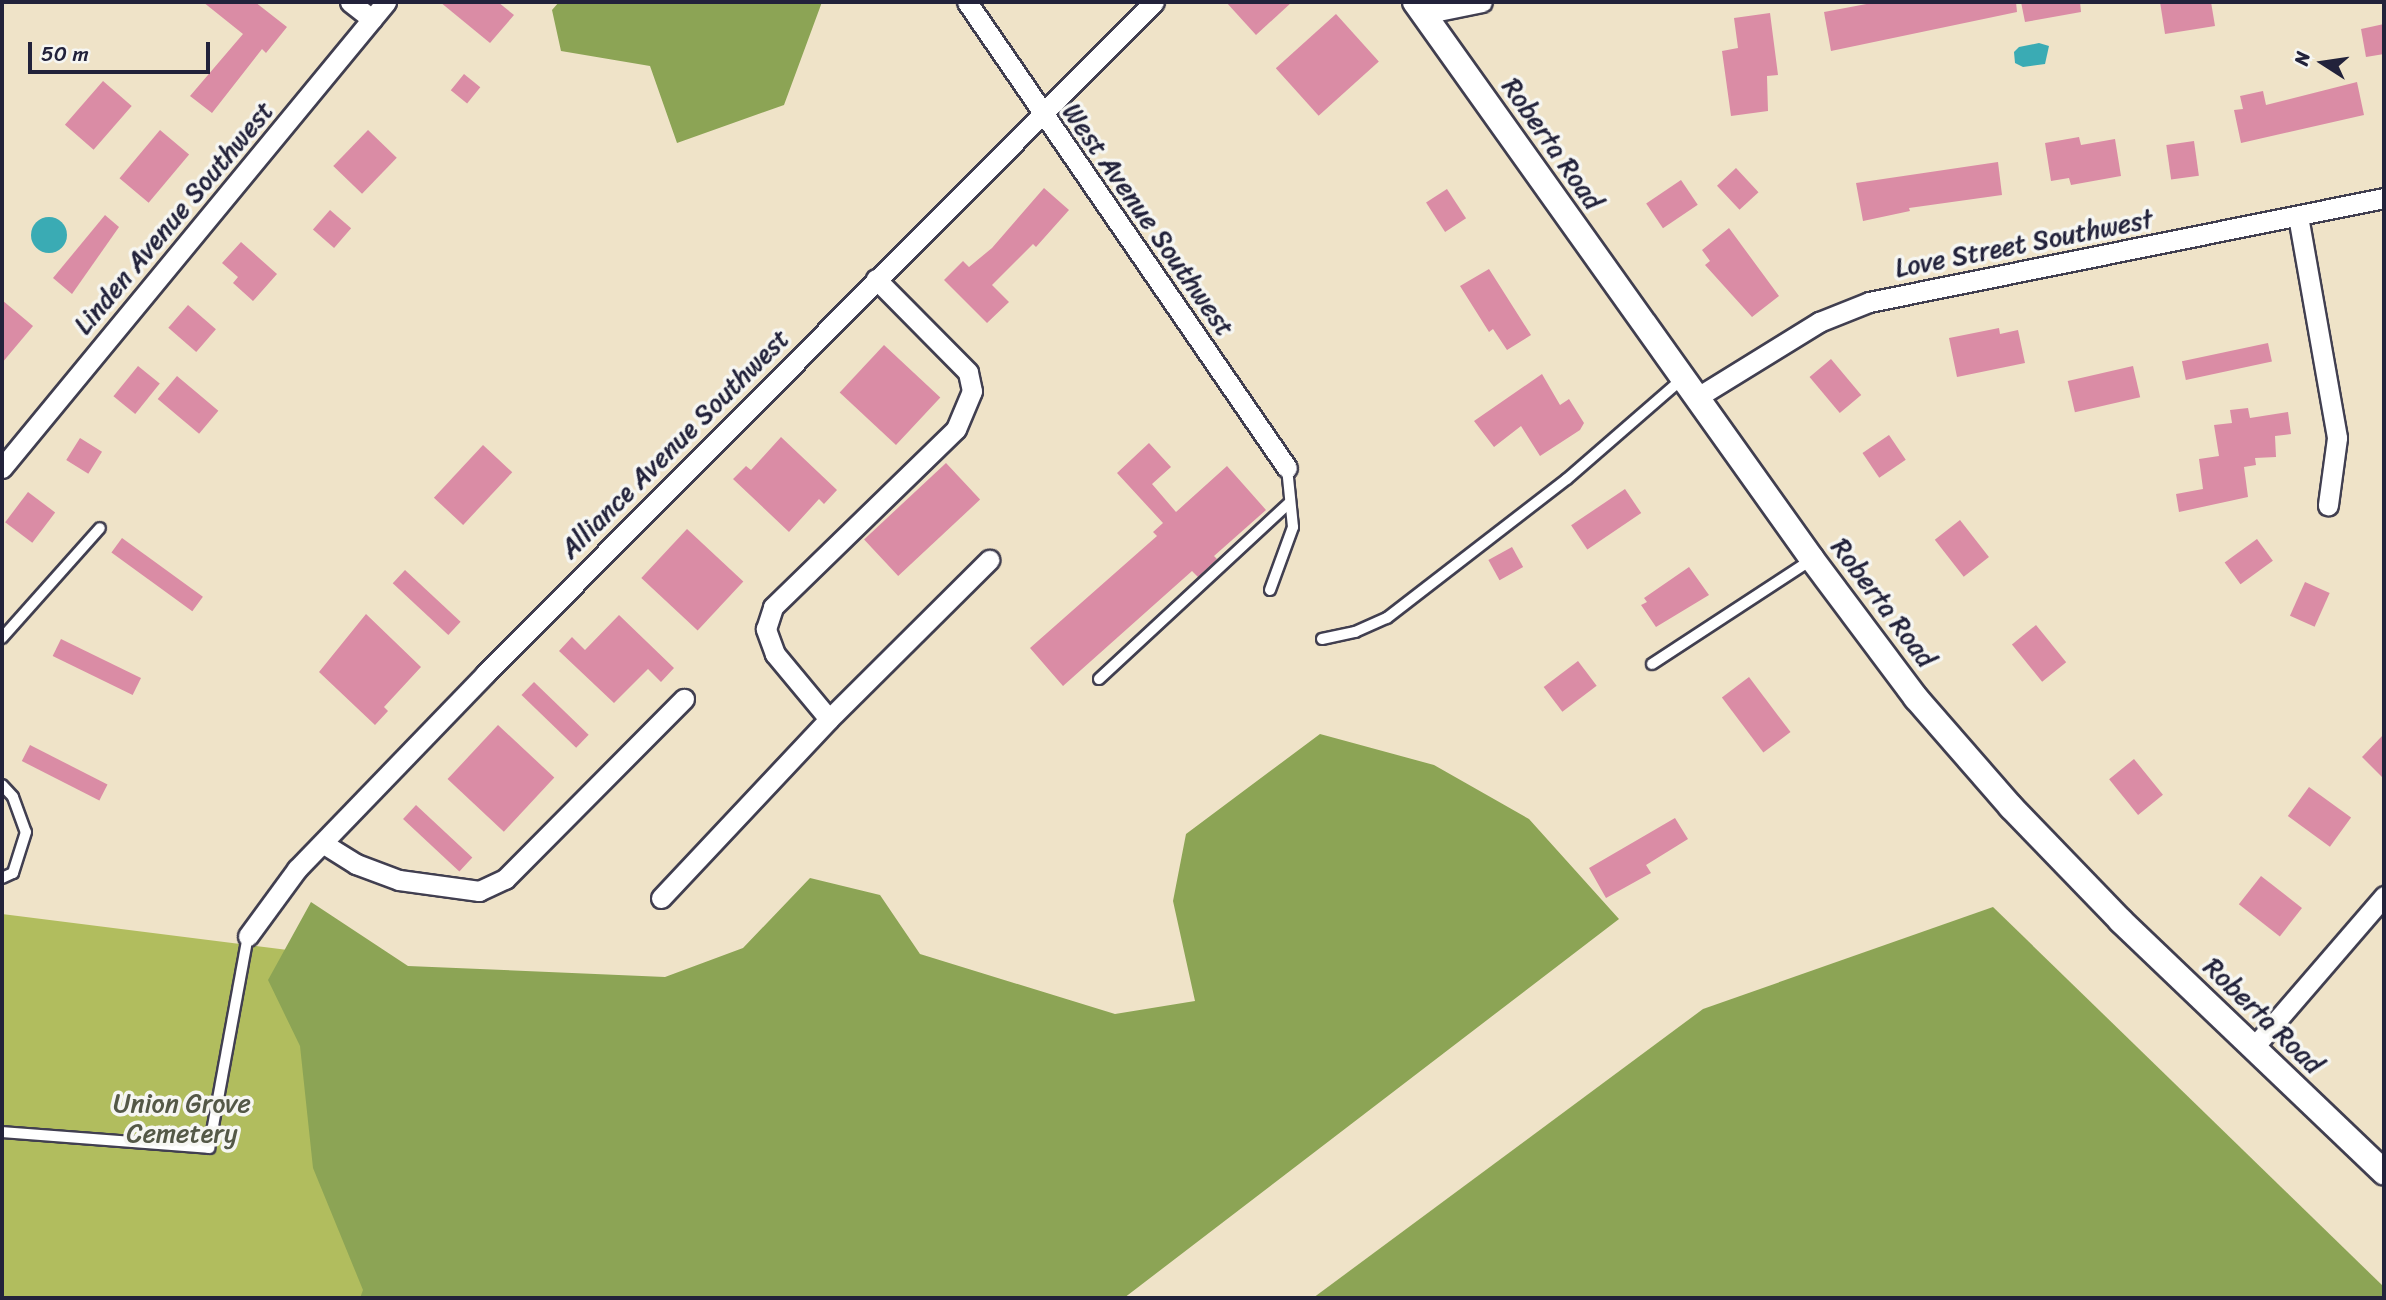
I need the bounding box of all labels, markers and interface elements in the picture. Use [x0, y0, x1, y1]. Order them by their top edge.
scale bar [32, 28, 214, 72]
north arrow [2288, 28, 2358, 98]
text: 50 m [41, 35, 89, 73]
text: N [2284, 49, 2319, 68]
street label: Roberta Road [1495, 72, 1609, 216]
street label: Linden Avenue Southwest [68, 96, 280, 340]
street label: West Avenue Southwest [1056, 98, 1240, 342]
street label: Love Street Southwest [1892, 204, 2156, 284]
street label: Alliance Avenue Southwest [554, 323, 796, 565]
street label: Roberta Road [1824, 532, 1942, 674]
street label: Roberta Road [2197, 952, 2329, 1080]
park label: Union Grove Cemetery [113, 1088, 251, 1150]

